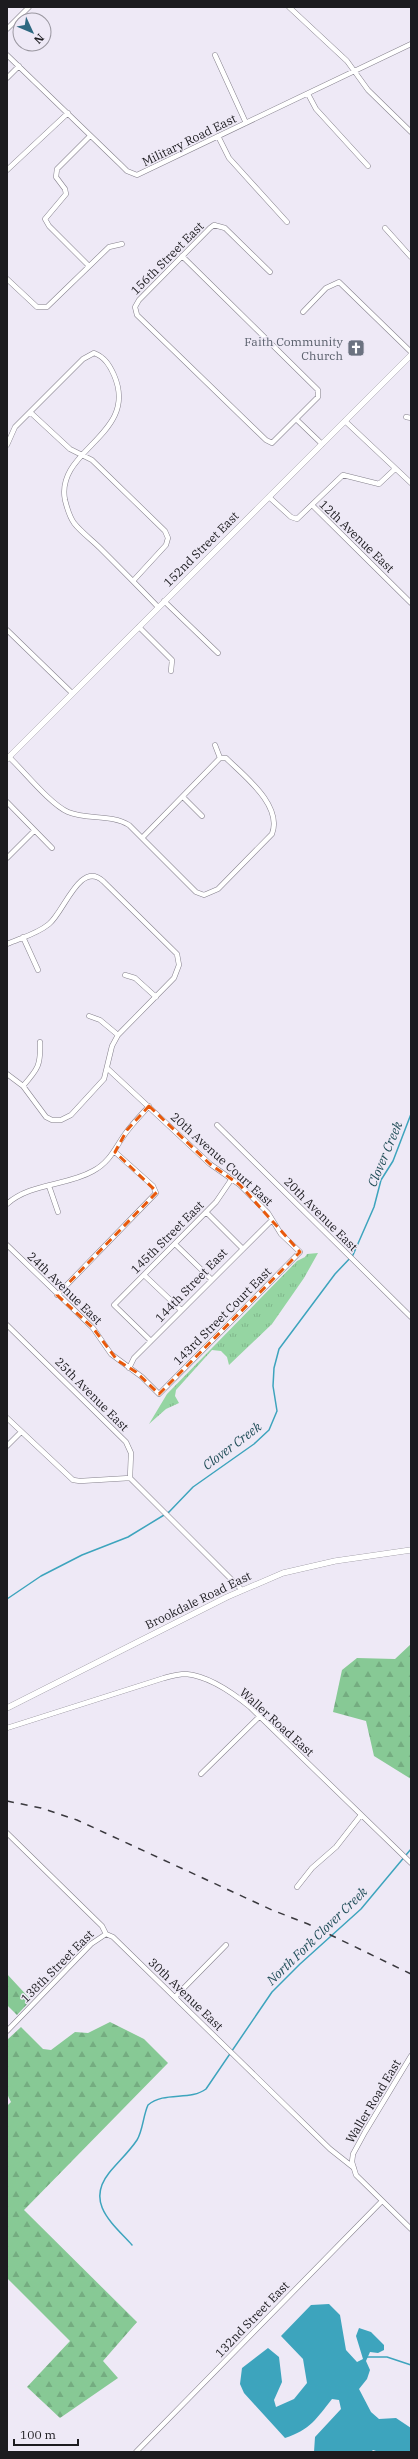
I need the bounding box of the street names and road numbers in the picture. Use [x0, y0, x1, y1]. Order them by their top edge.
street label: Military Road East [139, 111, 239, 169]
street label: 156th Street East [127, 218, 207, 298]
street label: 12th Avenue East [316, 497, 398, 575]
street label: 152nd Street East [160, 508, 242, 590]
street label: 20th Avenue Court East [168, 1109, 276, 1209]
street label: 20th Avenue East [281, 1174, 361, 1254]
street label: 145th Street East [127, 1197, 207, 1277]
street label: 144th Street East [152, 1245, 230, 1325]
street label: 24th Avenue East [24, 1249, 106, 1327]
street label: 143rd Street Court East [170, 1264, 274, 1368]
street label: 25th Avenue East [52, 1354, 132, 1434]
street label: Brookdale Road East [143, 1568, 253, 1632]
street label: Waller Road East [237, 1685, 317, 1759]
street label: 138th Street East [17, 1926, 97, 2006]
street label: 30th Avenue East [145, 1955, 227, 2033]
street label: Waller Road East [342, 2056, 404, 2146]
street label: 132nd Street East [212, 2278, 292, 2360]

